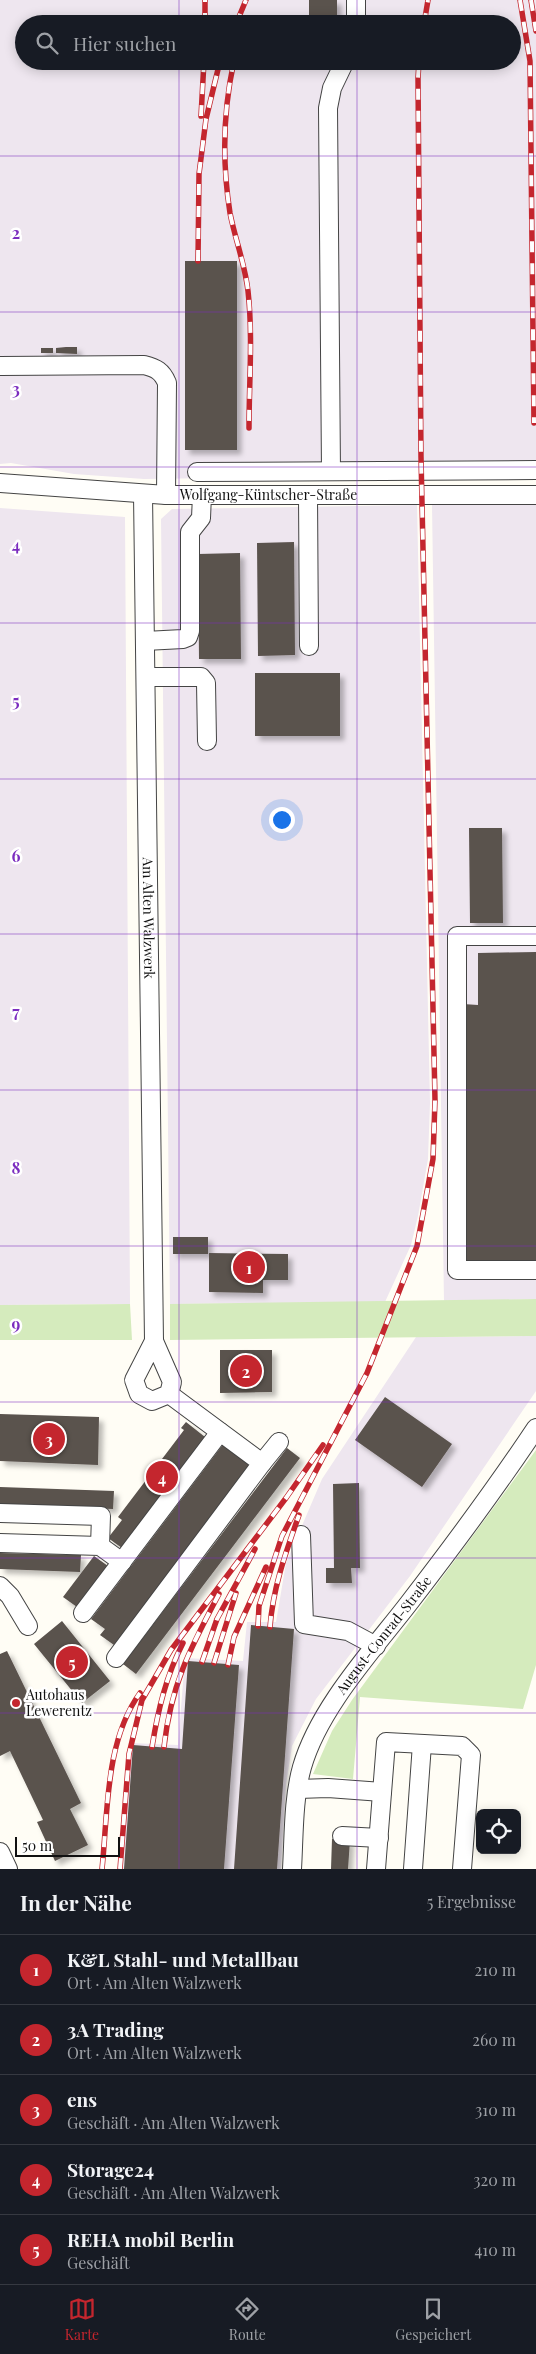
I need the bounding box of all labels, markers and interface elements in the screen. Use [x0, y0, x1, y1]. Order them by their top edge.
search box [15, 15, 521, 70]
icon: search [33, 29, 61, 57]
text: Hier suchen [73, 30, 176, 56]
text: 2 [12, 222, 20, 243]
text: 3 [12, 378, 20, 399]
street label: Wolfgang-Küntscher-Straße [179, 485, 357, 504]
text: 4 [12, 534, 20, 555]
text: 5 [12, 690, 20, 711]
your location [269, 807, 295, 833]
text: 6 [12, 845, 21, 866]
street label: Am Alten Walzwerk [139, 856, 159, 979]
text: 7 [12, 1001, 20, 1022]
text: 8 [12, 1157, 21, 1178]
pin: 1 [233, 1248, 265, 1286]
text: 9 [12, 1313, 21, 1334]
pin: 2 [230, 1352, 262, 1390]
pin: 3 [33, 1420, 65, 1458]
pin: 4 [146, 1458, 178, 1496]
street label: August-Conrad-Straße [331, 1572, 436, 1699]
pin: 5 [56, 1643, 88, 1681]
place label: Autohaus Lewerentz [25, 1685, 92, 1720]
marker: Autohaus Lewerentz [10, 1697, 22, 1709]
map controls [476, 1809, 521, 1854]
button: locate [476, 1809, 521, 1854]
scale bar [15, 1834, 120, 1857]
text: 50 m [22, 1836, 52, 1855]
text: In der Nähe [20, 1888, 132, 1916]
text: 5 Ergebnisse [427, 1891, 516, 1912]
text: K&L Stahl- und Metallbau [67, 1946, 299, 1972]
text: 1 [33, 1959, 39, 1980]
text: 210 m [475, 1959, 516, 1980]
text: Ort · Am Alten Walzwerk [67, 1972, 242, 1993]
text: 3A Trading [67, 2016, 164, 2042]
text: 2 [32, 2029, 40, 2050]
text: 260 m [472, 2029, 516, 2050]
text: Ort · Am Alten Walzwerk [67, 2042, 242, 2063]
text: ens [67, 2086, 97, 2112]
text: 3 [32, 2099, 40, 2120]
text: 310 m [475, 2099, 516, 2120]
text: Geschäft · Am Alten Walzwerk [67, 2112, 280, 2133]
text: Storage24 [67, 2156, 154, 2182]
text: 4 [32, 2169, 40, 2190]
text: 320 m [473, 2169, 516, 2190]
text: Geschäft · Am Alten Walzwerk [67, 2182, 280, 2203]
text: REHA mobil Berlin [67, 2226, 234, 2252]
text: 5 [32, 2239, 40, 2260]
text: 410 m [474, 2239, 516, 2260]
text: Geschäft [67, 2252, 130, 2273]
tab: Karte [65, 2295, 99, 2344]
tab: Route [229, 2295, 266, 2344]
tab: Gespeichert [395, 2295, 471, 2344]

